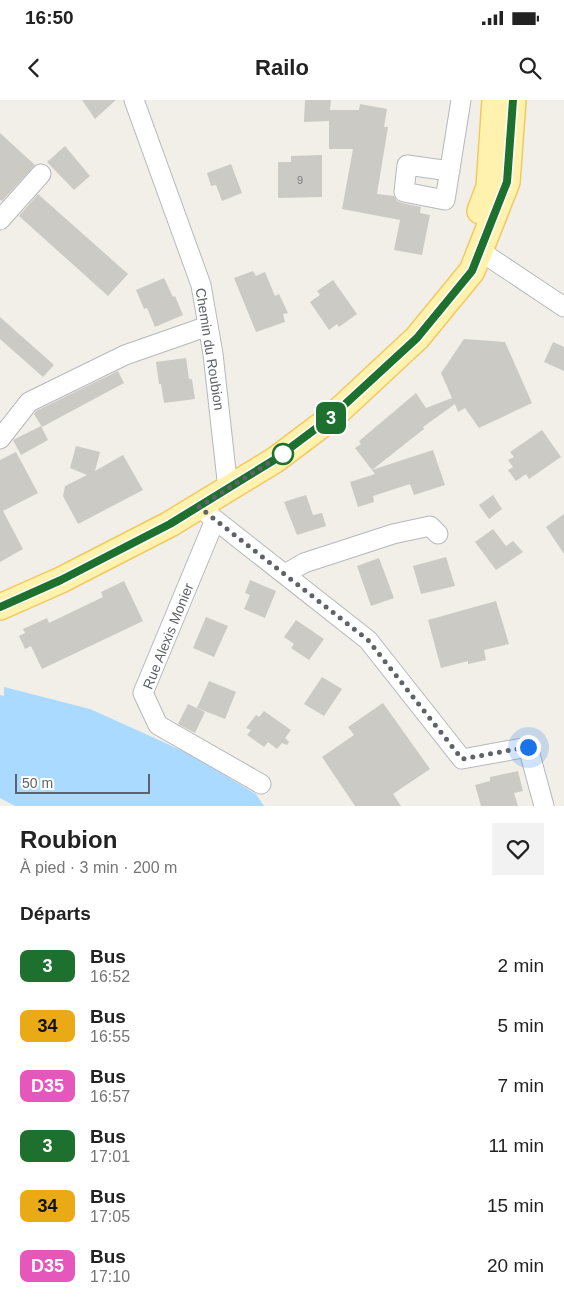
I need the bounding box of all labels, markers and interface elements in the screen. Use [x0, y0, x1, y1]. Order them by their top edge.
text: 16:50 [25, 7, 74, 28]
icon: back [20, 54, 48, 82]
icon: search [516, 54, 544, 82]
text: Railo [255, 55, 309, 80]
house number: 9 [297, 174, 303, 186]
street label: Chemin du Roubion [192, 287, 228, 411]
line badge: 3 [315, 402, 347, 434]
text: 3 [326, 408, 336, 428]
unlabelled marker [272, 443, 294, 465]
street label: Rue Alexis Monier [139, 580, 197, 691]
your location [516, 735, 541, 760]
scale bar [15, 771, 150, 794]
text: 50 m [22, 775, 53, 791]
button: heart [492, 823, 544, 875]
text: Roubion [20, 826, 117, 853]
text: À pied · 3 min · 200 m [20, 859, 177, 876]
text: Départs [20, 903, 91, 924]
text: Bus [90, 946, 126, 967]
text: 2 min [498, 955, 544, 976]
text: 3 [42, 956, 53, 976]
text: 16:52 [90, 968, 130, 985]
text: Bus [90, 1006, 126, 1027]
text: 5 min [498, 1015, 544, 1036]
text: 34 [37, 1016, 58, 1036]
text: 16:55 [90, 1028, 130, 1045]
text: Bus [90, 1066, 126, 1087]
text: 7 min [498, 1075, 544, 1096]
text: D35 [31, 1076, 64, 1096]
text: 16:57 [90, 1088, 130, 1105]
text: Bus [90, 1126, 126, 1147]
text: 11 min [488, 1135, 544, 1156]
text: 3 [42, 1136, 53, 1156]
text: 17:01 [90, 1148, 130, 1165]
text: Bus [90, 1186, 126, 1207]
text: 15 min [487, 1195, 544, 1216]
text: 34 [37, 1196, 58, 1216]
text: 17:05 [90, 1208, 130, 1225]
text: Bus [90, 1246, 126, 1267]
text: 20 min [487, 1255, 544, 1276]
text: D35 [31, 1256, 64, 1276]
text: 17:10 [90, 1268, 130, 1285]

